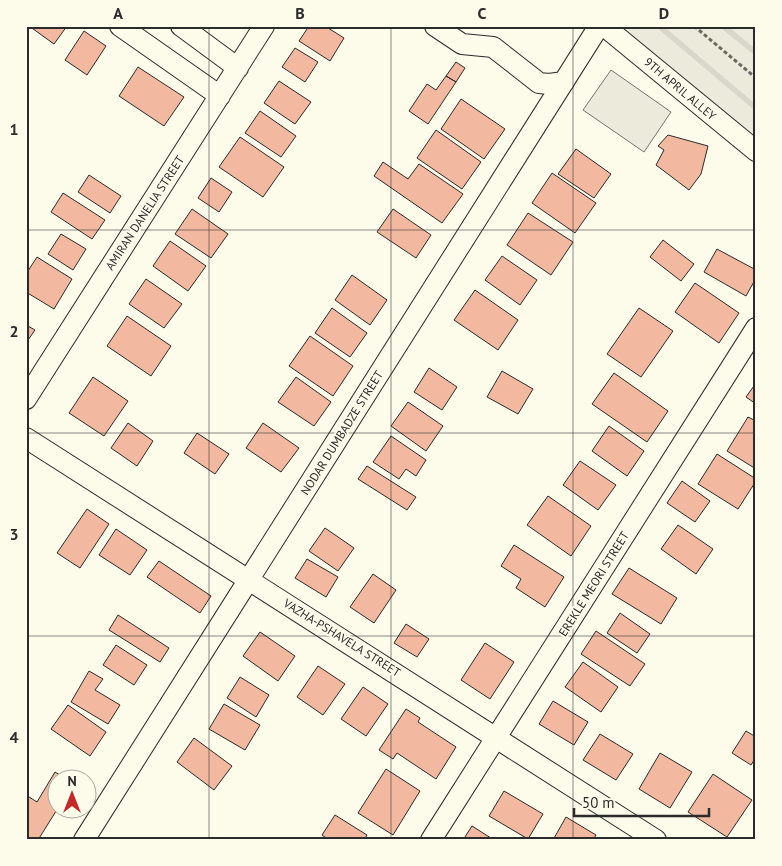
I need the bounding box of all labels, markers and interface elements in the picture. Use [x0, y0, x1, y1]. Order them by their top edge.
text: A [113, 3, 123, 23]
text: B [295, 3, 305, 23]
text: C [478, 3, 487, 23]
text: D [659, 3, 669, 23]
street label: 9TH APRIL ALLEY [641, 54, 720, 123]
text: 1 [9, 119, 19, 139]
street label: AMIRAN DANELIA STREET [102, 152, 187, 273]
text: 2 [9, 321, 19, 341]
street label: NODAR DUMBADZE STREET [297, 367, 386, 498]
text: 3 [9, 524, 19, 544]
street label: EREKLE MEORI STREET [555, 528, 632, 639]
street label: VAZHA-PSHAVELA STREET [280, 595, 404, 680]
text: 4 [9, 727, 19, 747]
north arrow [48, 768, 98, 818]
text: N [67, 772, 77, 790]
scale bar [574, 786, 710, 818]
text: 50 m [582, 793, 615, 812]

